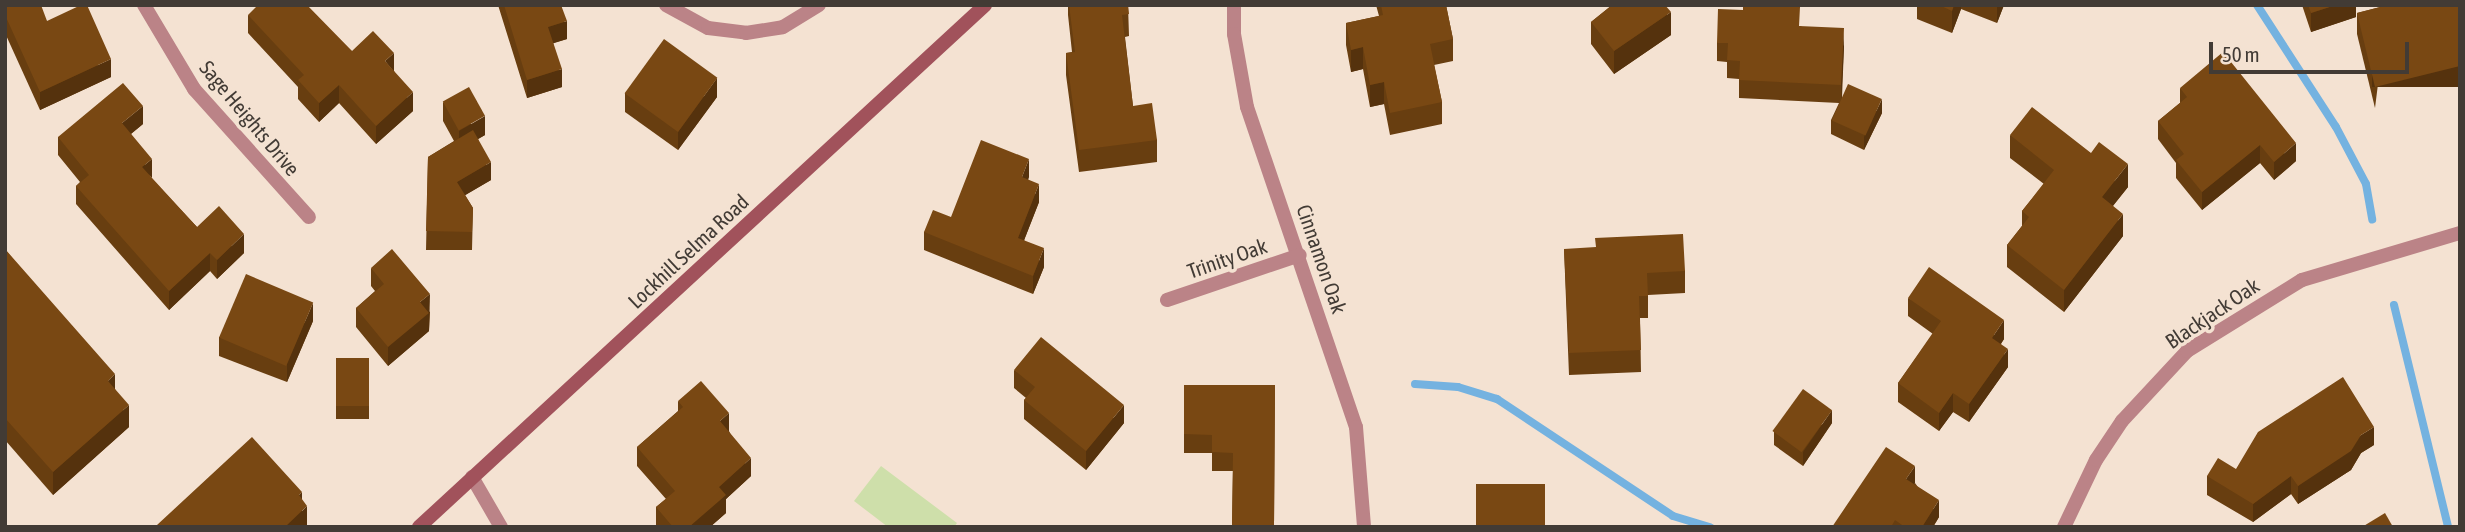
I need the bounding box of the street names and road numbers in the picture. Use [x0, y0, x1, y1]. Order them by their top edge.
street label: Sage Heights Drive [195, 55, 305, 181]
street label: Lockhill Selma Road [622, 189, 754, 313]
street label: Cinnamon Oak [1292, 201, 1352, 317]
street label: Trinity Oak [1184, 233, 1270, 283]
street label: Blackjack Oak [2160, 272, 2264, 354]

